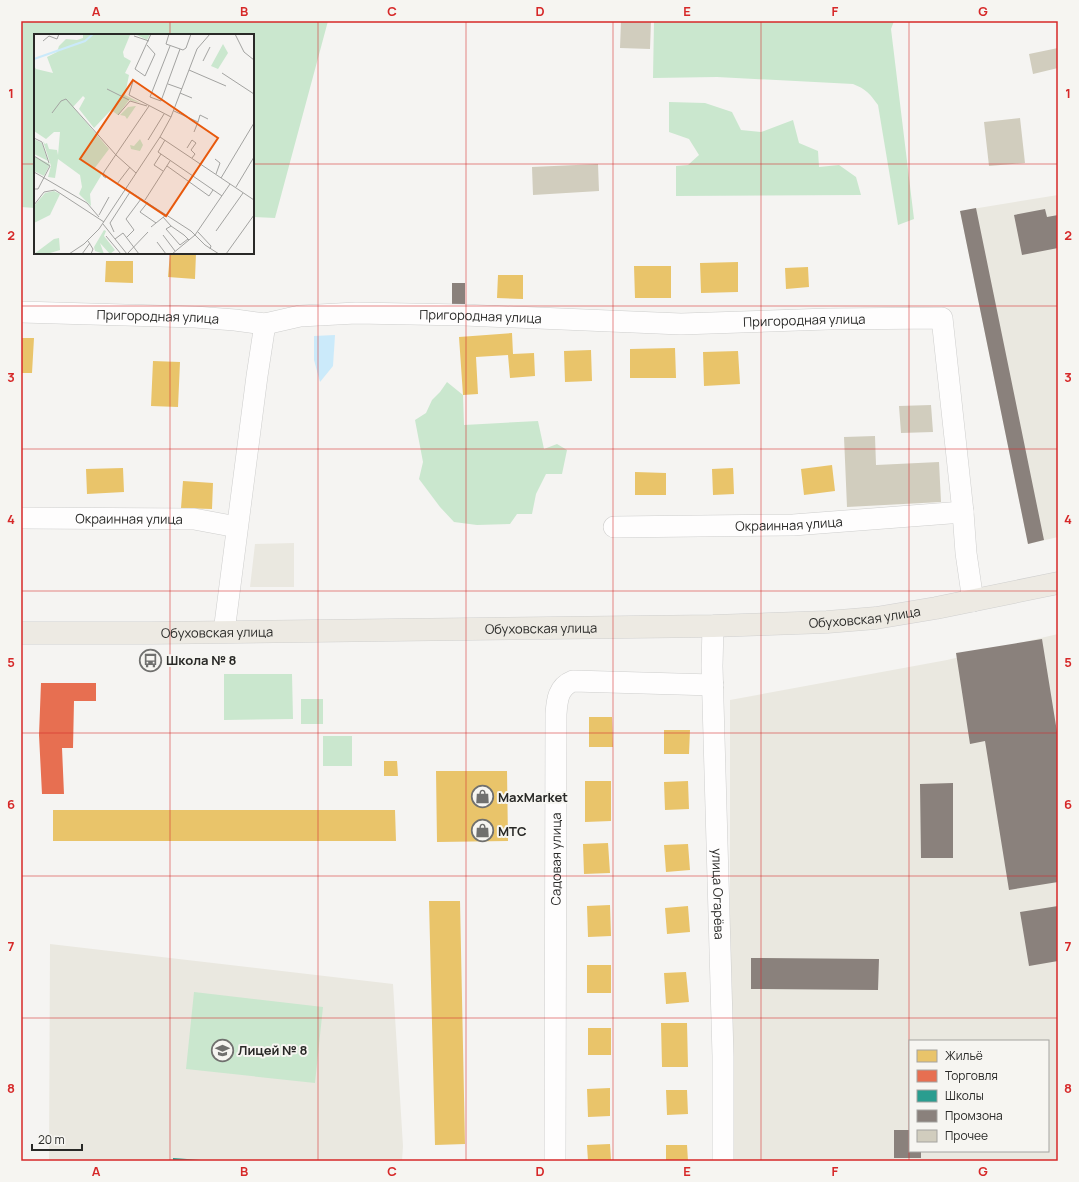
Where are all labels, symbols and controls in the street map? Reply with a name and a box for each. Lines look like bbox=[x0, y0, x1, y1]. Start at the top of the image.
text: A bbox=[92, 2, 101, 20]
text: B bbox=[240, 2, 248, 20]
text: C bbox=[387, 2, 397, 20]
text: D bbox=[535, 2, 545, 20]
text: E bbox=[683, 2, 691, 20]
text: F bbox=[832, 2, 839, 20]
text: G bbox=[978, 2, 988, 20]
inset map bbox=[34, 34, 254, 254]
text: 1 bbox=[8, 84, 14, 102]
text: 1 bbox=[1065, 84, 1071, 102]
text: 2 bbox=[7, 226, 15, 244]
text: 2 bbox=[1064, 226, 1072, 244]
street label: Пригородная улица bbox=[97, 305, 220, 328]
street label: Пригородная улица bbox=[419, 305, 542, 327]
street label: Пригородная улица bbox=[743, 310, 866, 331]
text: 3 bbox=[7, 368, 15, 386]
text: 3 bbox=[1064, 368, 1072, 386]
street label: Окраинная улица bbox=[75, 509, 183, 528]
text: 4 bbox=[7, 510, 15, 528]
text: 4 bbox=[1064, 510, 1072, 528]
street label: Окраинная улица bbox=[735, 512, 843, 535]
street label: Обуховская улица bbox=[808, 602, 922, 632]
street label: Обуховская улица bbox=[485, 618, 597, 638]
street label: Обуховская улица bbox=[161, 622, 273, 642]
bus stop icon: Школа № 8 bbox=[138, 647, 164, 673]
place label: Школа № 8 bbox=[166, 651, 236, 669]
text: 5 bbox=[7, 653, 15, 671]
text: 5 bbox=[1064, 653, 1072, 671]
shop icon: MaxMarket bbox=[470, 784, 496, 810]
place label: MaxMarket bbox=[498, 788, 568, 806]
text: 6 bbox=[7, 795, 15, 813]
text: 6 bbox=[1064, 795, 1072, 813]
street label: Садовая улица bbox=[547, 813, 565, 905]
shop icon: МТС bbox=[469, 818, 495, 844]
place label: МТС bbox=[498, 822, 527, 840]
street label: улица Огарёва bbox=[708, 848, 729, 940]
text: 7 bbox=[8, 937, 15, 955]
text: 7 bbox=[1065, 937, 1072, 955]
school or university icon: Лицей № 8 bbox=[210, 1037, 236, 1063]
legend bbox=[909, 1040, 1049, 1152]
place label: Лицей № 8 bbox=[238, 1041, 307, 1059]
text: Жильё bbox=[945, 1047, 983, 1064]
text: Торговля bbox=[945, 1067, 998, 1084]
text: 8 bbox=[7, 1079, 15, 1097]
text: 8 bbox=[1064, 1079, 1072, 1097]
text: Школы bbox=[945, 1087, 984, 1104]
text: Промзона bbox=[945, 1107, 1003, 1124]
scale bar bbox=[32, 1126, 82, 1152]
text: Прочее bbox=[945, 1127, 988, 1144]
text: 20 m bbox=[38, 1131, 65, 1148]
text: A bbox=[92, 1162, 101, 1180]
text: B bbox=[240, 1162, 248, 1180]
text: C bbox=[387, 1162, 397, 1180]
text: D bbox=[535, 1162, 545, 1180]
text: E bbox=[683, 1162, 691, 1180]
text: F bbox=[832, 1162, 839, 1180]
text: G bbox=[978, 1162, 988, 1180]

